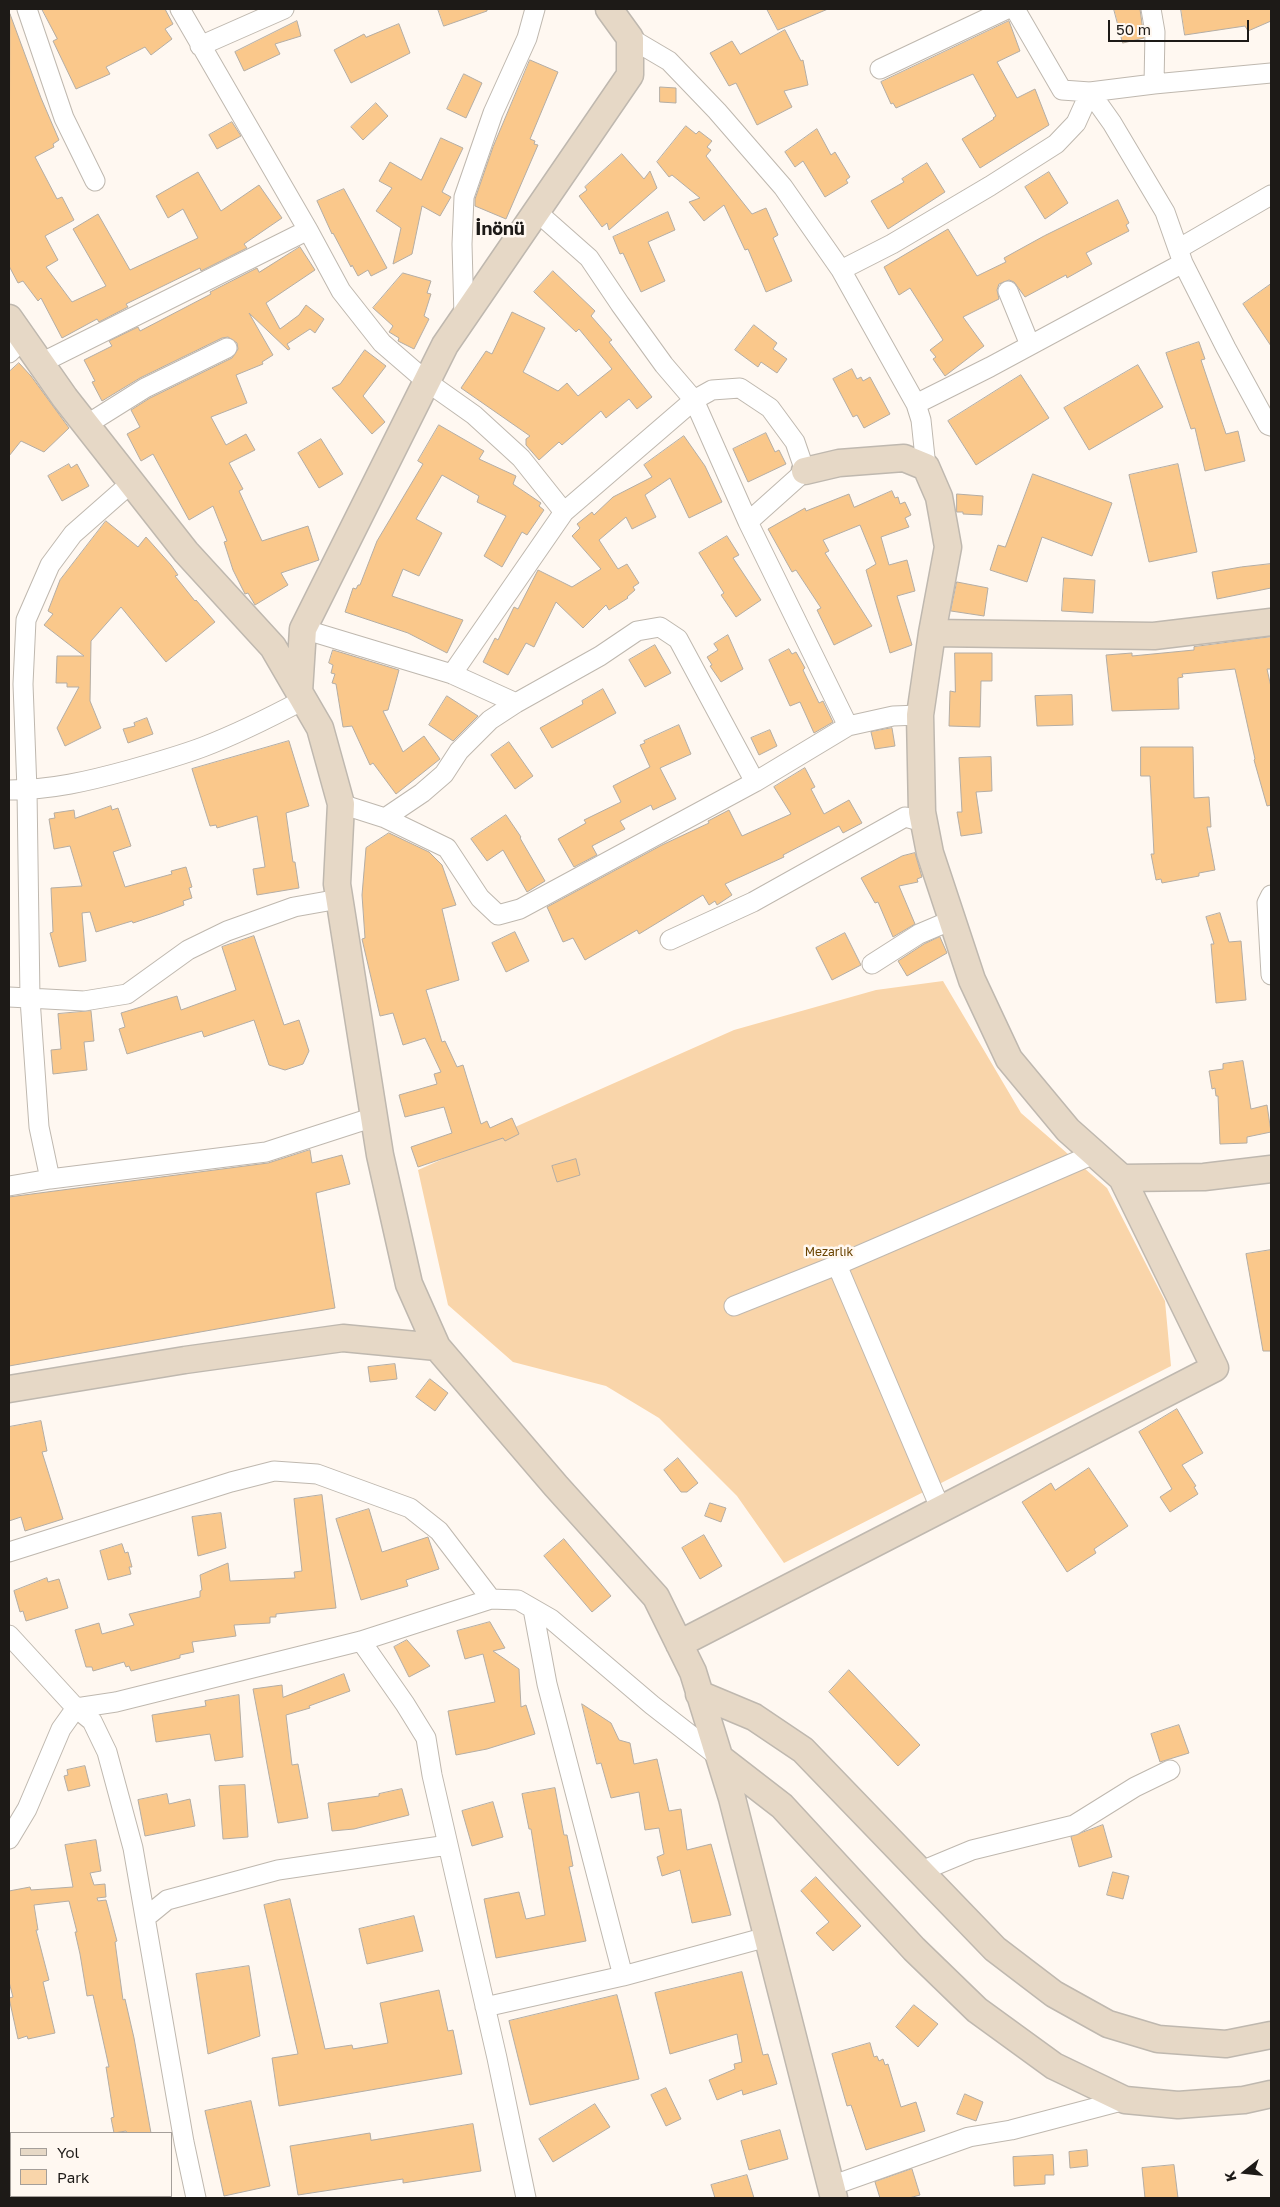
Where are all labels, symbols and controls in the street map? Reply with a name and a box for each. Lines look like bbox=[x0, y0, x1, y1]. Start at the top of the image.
scale bar bbox=[1110, 10, 1251, 42]
text: 50 m bbox=[1116, 20, 1151, 38]
district label: İnönü bbox=[475, 218, 525, 240]
park label: Mezarlık bbox=[805, 1245, 853, 1259]
legend bbox=[10, 2132, 172, 2197]
text: Yol bbox=[57, 2143, 79, 2161]
north arrow bbox=[1220, 2147, 1270, 2197]
text: Park bbox=[57, 2168, 89, 2186]
text: K bbox=[1221, 2169, 1240, 2183]

